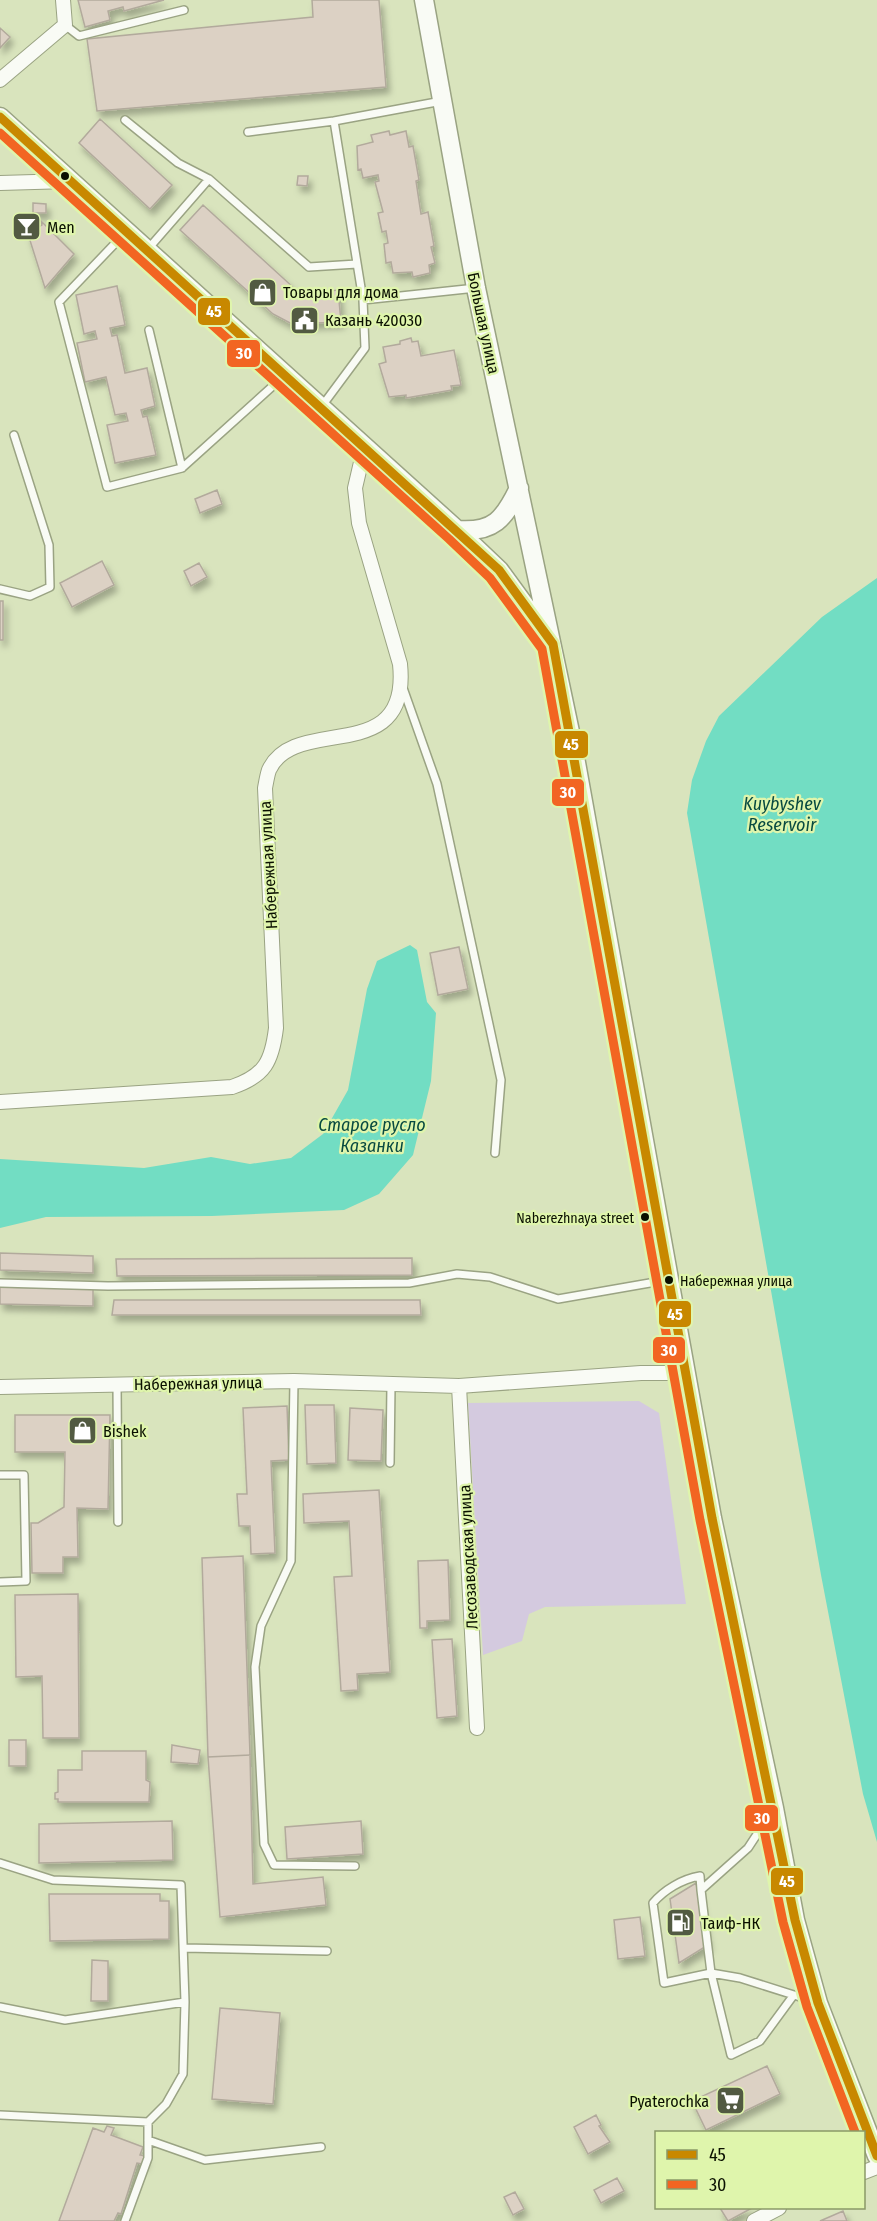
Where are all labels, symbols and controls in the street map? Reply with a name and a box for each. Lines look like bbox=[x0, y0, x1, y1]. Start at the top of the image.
unlabelled marker bbox=[59, 170, 71, 182]
bar icon: Men bbox=[10, 211, 42, 243]
place label: Men bbox=[47, 218, 75, 237]
street label: Большая улица bbox=[463, 271, 504, 376]
shop icon: Товары для дома bbox=[246, 276, 278, 308]
place label: Товары для дома bbox=[283, 283, 399, 302]
line badge: 45 bbox=[197, 297, 231, 326]
text: 45 bbox=[206, 302, 222, 321]
public building icon: Казань 420030 bbox=[288, 304, 320, 336]
place label: Казань 420030 bbox=[325, 311, 422, 330]
line badge: 30 bbox=[226, 339, 261, 368]
text: 30 bbox=[235, 344, 252, 363]
line badge: 45 bbox=[554, 730, 589, 759]
text: 45 bbox=[563, 735, 579, 754]
line badge: 30 bbox=[551, 778, 585, 807]
text: 30 bbox=[559, 783, 576, 802]
water label: Kuybyshev Reservoir bbox=[743, 793, 822, 836]
street label: Набережная улица bbox=[256, 800, 281, 930]
water label: Старое русло Казанки bbox=[318, 1114, 426, 1157]
place label: Naberezhnaya street bbox=[516, 1210, 634, 1227]
marker: Naberezhnaya street bbox=[639, 1211, 651, 1223]
place label: Набережная улица bbox=[680, 1273, 792, 1290]
marker: Набережная улица bbox=[663, 1274, 675, 1286]
line badge: 45 bbox=[658, 1300, 692, 1328]
text: 45 bbox=[667, 1305, 683, 1324]
line badge: 30 bbox=[652, 1336, 686, 1364]
text: 30 bbox=[660, 1341, 677, 1360]
street label: Набережная улица bbox=[134, 1373, 263, 1394]
shop icon: Bishek bbox=[66, 1415, 98, 1447]
place label: Bishek bbox=[103, 1422, 147, 1441]
street label: Лесозаводская улица bbox=[455, 1484, 482, 1630]
line badge: 30 bbox=[744, 1804, 779, 1832]
text: 30 bbox=[753, 1809, 770, 1828]
line badge: 45 bbox=[770, 1867, 804, 1896]
text: 45 bbox=[779, 1872, 795, 1891]
fuel station icon: Таиф-НК bbox=[664, 1907, 696, 1939]
place label: Таиф-НК bbox=[701, 1914, 760, 1933]
supermarket icon: Pyaterochka bbox=[714, 2085, 746, 2117]
place label: Pyaterochka bbox=[629, 2092, 709, 2111]
legend bbox=[655, 2131, 865, 2209]
text: 45 bbox=[709, 2144, 726, 2166]
text: 30 bbox=[709, 2174, 727, 2196]

